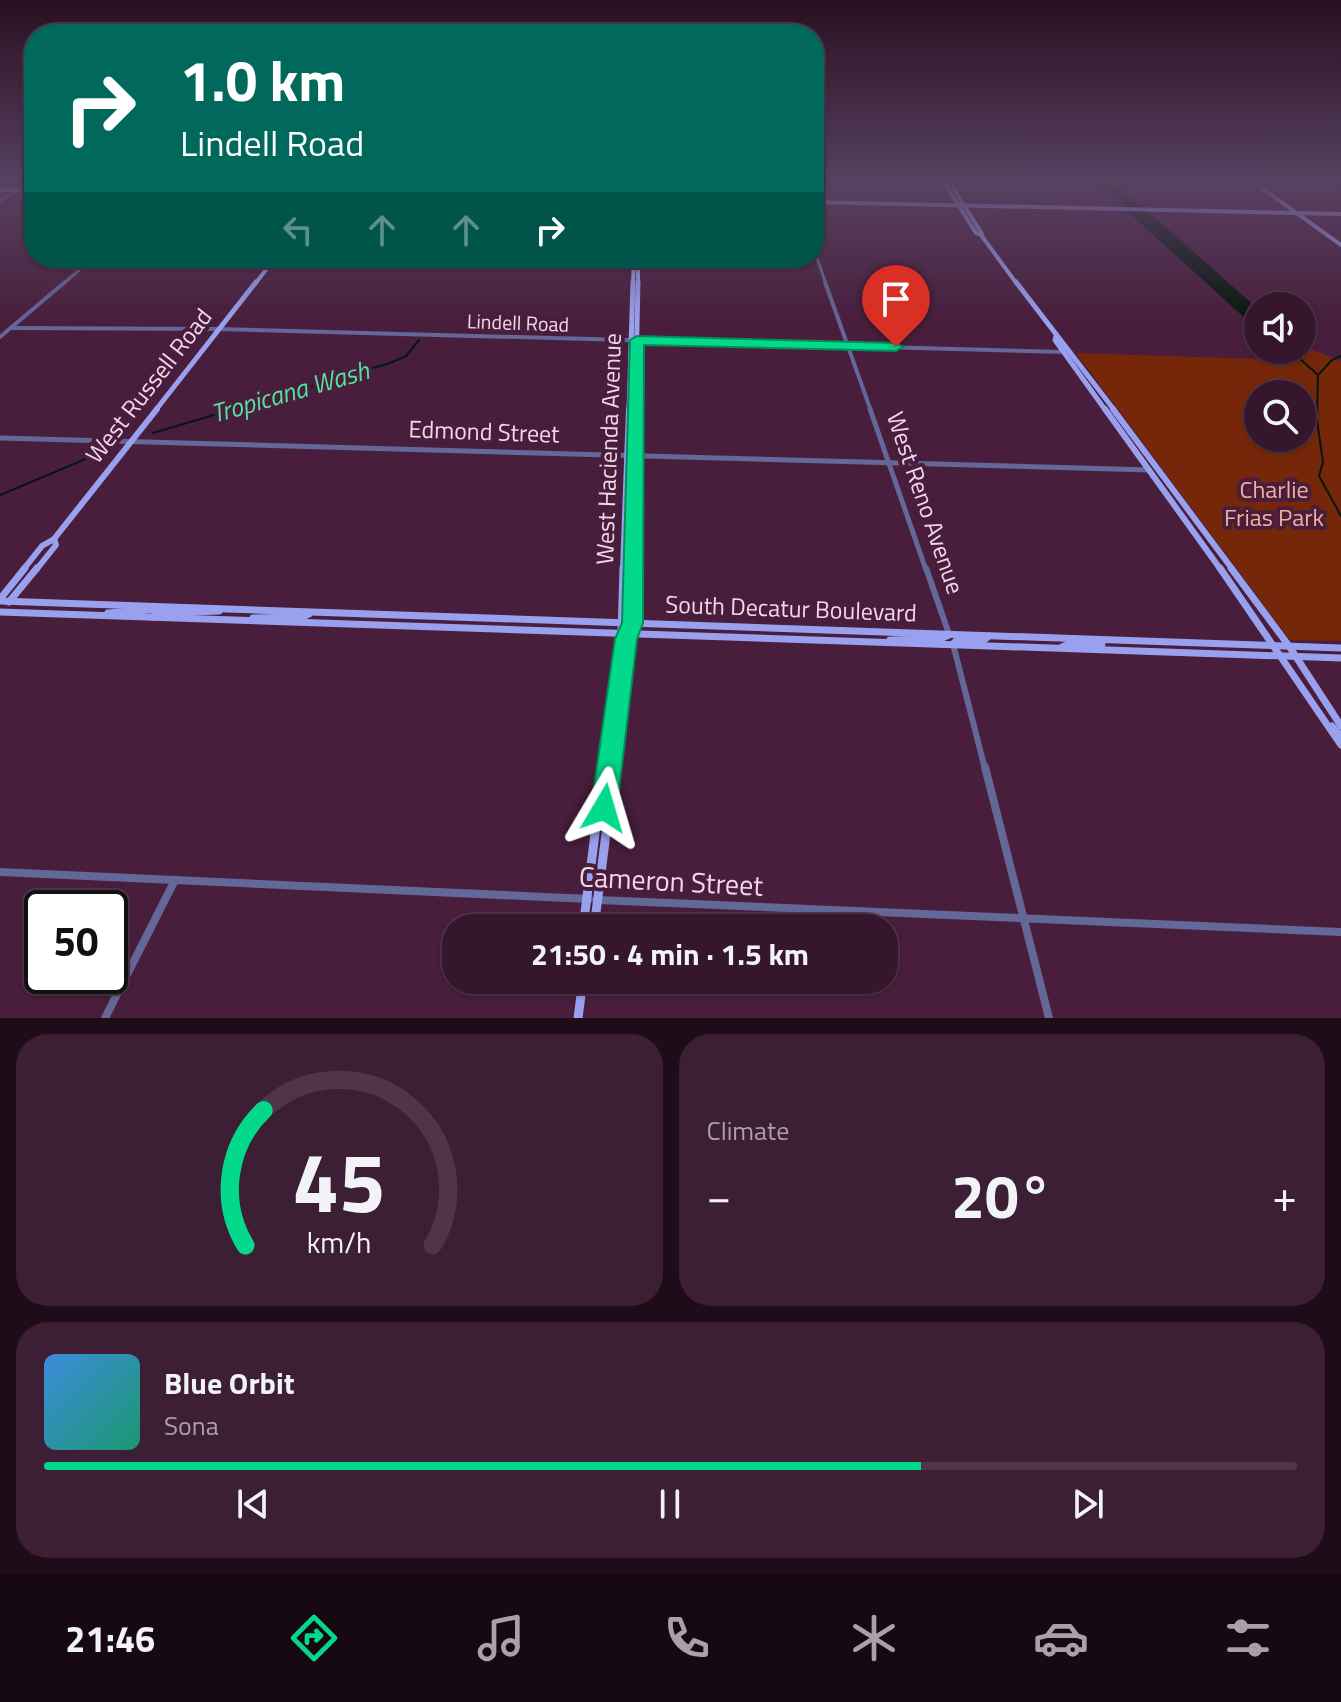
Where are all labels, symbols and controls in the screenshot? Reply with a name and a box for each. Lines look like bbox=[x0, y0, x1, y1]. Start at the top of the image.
text: 1.0 km bbox=[180, 38, 345, 123]
icon: right bbox=[48, 56, 152, 160]
text: Lindell Road bbox=[180, 115, 364, 170]
icon: left bbox=[276, 208, 320, 252]
icon: ahead bbox=[360, 208, 404, 252]
icon: ahead bbox=[444, 208, 488, 252]
icon: right bbox=[528, 208, 572, 252]
pin bbox=[862, 265, 930, 347]
icon: arrive bbox=[874, 277, 918, 321]
map controls bbox=[1244, 292, 1316, 452]
button: sound bbox=[1244, 292, 1316, 364]
street label: West Russell Road bbox=[76, 300, 220, 471]
street label: Lindell Road bbox=[466, 305, 570, 340]
street label: West Hacienda Avenue bbox=[586, 333, 630, 565]
water label: Tropicana Wash bbox=[206, 350, 374, 433]
button: search bbox=[1244, 380, 1316, 452]
street label: West Reno Avenue bbox=[878, 407, 974, 599]
street label: Edmond Street bbox=[408, 410, 561, 452]
park label: Charlie Frias Park bbox=[1224, 471, 1325, 535]
street label: South Decatur Boulevard bbox=[665, 586, 917, 630]
position arrow bbox=[562, 766, 646, 850]
street label: Cameron Street bbox=[578, 854, 764, 907]
speed limit sign: 50 bbox=[24, 890, 128, 994]
text: 21:50 · 4 min · 1.5 km bbox=[531, 931, 809, 977]
text: Climate bbox=[707, 1111, 789, 1150]
text: 45 bbox=[293, 1118, 386, 1244]
text: 20° bbox=[951, 1150, 1052, 1241]
text: − bbox=[707, 1162, 731, 1229]
text: + bbox=[1272, 1162, 1297, 1229]
text: km/h bbox=[307, 1221, 372, 1264]
text: Blue Orbit bbox=[164, 1360, 295, 1406]
text: Sona bbox=[164, 1406, 219, 1445]
icon: previous bbox=[231, 1482, 275, 1526]
icon: pause bbox=[648, 1482, 692, 1526]
icon: next bbox=[1066, 1482, 1110, 1526]
icon: directions bbox=[286, 1610, 342, 1666]
icon: music bbox=[473, 1610, 529, 1666]
icon: phone bbox=[659, 1610, 715, 1666]
icon: climate bbox=[846, 1610, 902, 1666]
icon: car bbox=[1033, 1610, 1089, 1666]
icon: filters bbox=[1220, 1610, 1276, 1666]
text: 21:46 bbox=[65, 1611, 155, 1666]

